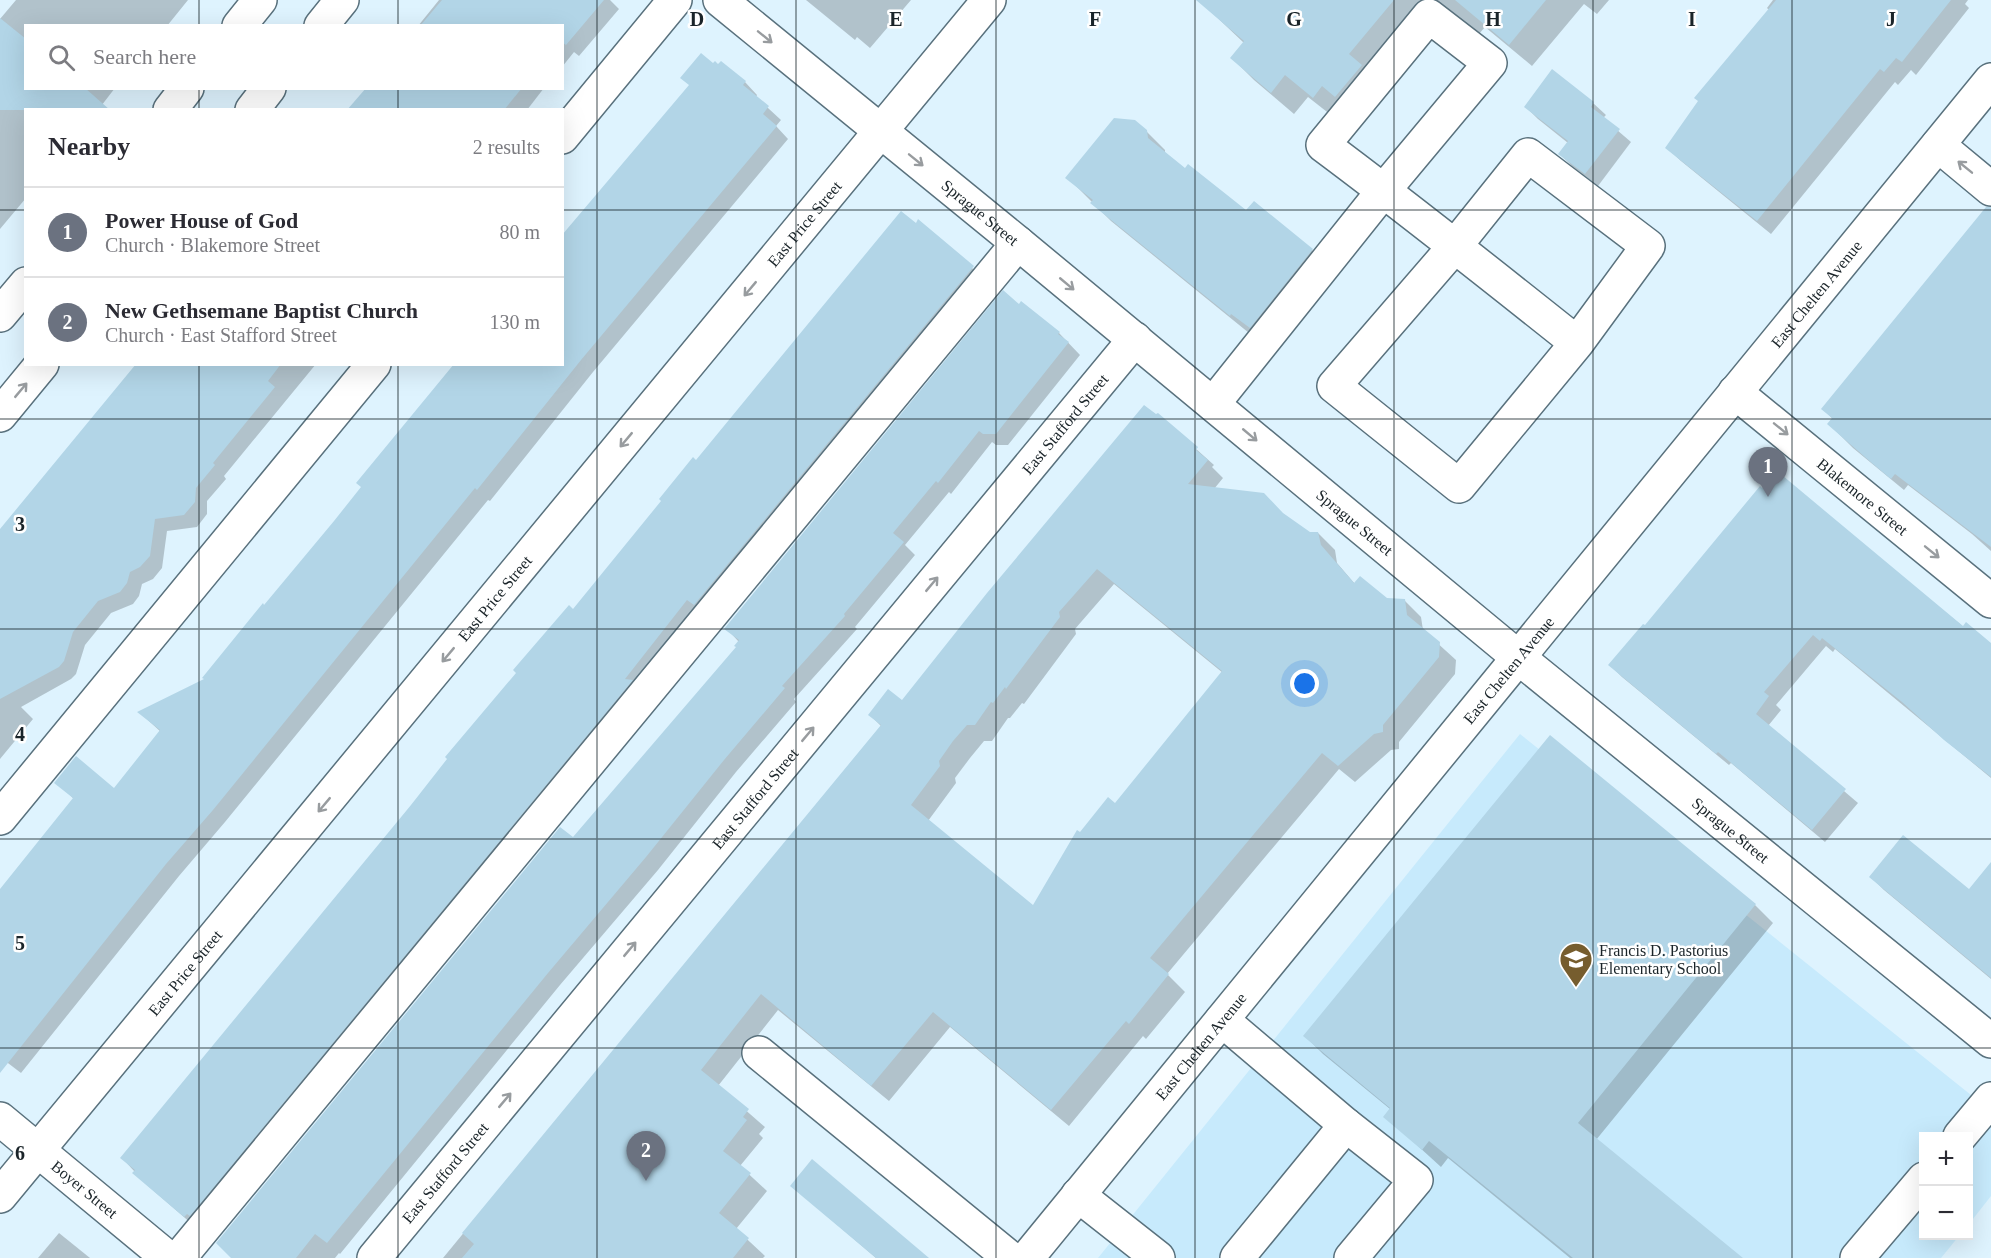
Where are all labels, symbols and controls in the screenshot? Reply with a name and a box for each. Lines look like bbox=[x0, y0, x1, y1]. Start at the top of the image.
text: D bbox=[690, 8, 704, 30]
text: E bbox=[889, 8, 903, 30]
text: F bbox=[1089, 8, 1101, 30]
text: G bbox=[1286, 8, 1302, 30]
text: H bbox=[1485, 8, 1501, 30]
text: I bbox=[1688, 8, 1696, 30]
text: J bbox=[1886, 8, 1896, 30]
search box bbox=[24, 24, 564, 90]
one-way arrow bbox=[757, 30, 772, 44]
icon: search bbox=[45, 41, 78, 74]
text: Search here bbox=[93, 44, 196, 69]
text: Nearby bbox=[48, 132, 130, 161]
text: 2 results bbox=[473, 136, 540, 158]
one-way arrow bbox=[908, 153, 924, 166]
one-way arrow bbox=[1957, 160, 1973, 173]
street label: Sprague Street bbox=[938, 176, 1022, 249]
street label: East Price Street bbox=[764, 177, 845, 270]
text: Power House of God bbox=[105, 208, 298, 233]
text: 1 bbox=[63, 221, 73, 243]
text: 80 m bbox=[499, 221, 540, 243]
text: Church · Blakemore Street bbox=[105, 234, 320, 256]
street label: East Chelten Avenue bbox=[1768, 237, 1865, 351]
one-way arrow bbox=[1059, 277, 1075, 290]
one-way arrow bbox=[743, 281, 757, 296]
text: New Gethsemane Baptist Church bbox=[105, 298, 418, 323]
text: 2 bbox=[63, 311, 73, 333]
text: 130 m bbox=[489, 311, 540, 333]
text: Church · East Stafford Street bbox=[105, 324, 337, 346]
street label: East Stafford Street bbox=[1019, 370, 1112, 478]
one-way arrow bbox=[14, 382, 27, 398]
one-way arrow bbox=[1772, 422, 1788, 435]
one-way arrow bbox=[1242, 428, 1258, 441]
one-way arrow bbox=[619, 431, 632, 447]
pin: 1 bbox=[1748, 448, 1788, 497]
street label: Blakemore Street bbox=[1814, 455, 1912, 539]
street label: Sprague Street bbox=[1313, 486, 1397, 559]
text: 3 bbox=[15, 513, 25, 535]
one-way arrow bbox=[1924, 546, 1940, 559]
street label: East Price Street bbox=[455, 552, 536, 644]
one-way arrow bbox=[925, 577, 939, 592]
street label: East Chelten Avenue bbox=[1460, 613, 1557, 727]
one-way arrow bbox=[442, 646, 455, 662]
your location bbox=[1290, 669, 1319, 698]
text: 4 bbox=[15, 723, 25, 745]
one-way arrow bbox=[801, 726, 814, 742]
street label: East Stafford Street bbox=[709, 744, 802, 852]
street label: Sprague Street bbox=[1689, 794, 1773, 867]
one-way arrow bbox=[317, 797, 330, 813]
street label: East Price Street bbox=[145, 926, 226, 1019]
text: 5 bbox=[15, 932, 25, 954]
one-way arrow bbox=[623, 941, 636, 957]
school or university icon: Francis D. Pastorius Elementary School bbox=[1558, 941, 1594, 988]
place label: Francis D. Pastorius Elementary School bbox=[1599, 942, 1728, 978]
street label: East Chelten Avenue bbox=[1152, 989, 1250, 1103]
one-way arrow bbox=[499, 1092, 512, 1108]
street label: East Stafford Street bbox=[399, 1119, 492, 1226]
pin: 2 bbox=[626, 1132, 666, 1181]
map controls bbox=[1919, 1132, 1973, 1240]
button: + bbox=[1919, 1132, 1973, 1186]
text: 6 bbox=[15, 1142, 25, 1164]
street label: Boyer Street bbox=[48, 1157, 121, 1222]
button: − bbox=[1919, 1186, 1973, 1240]

